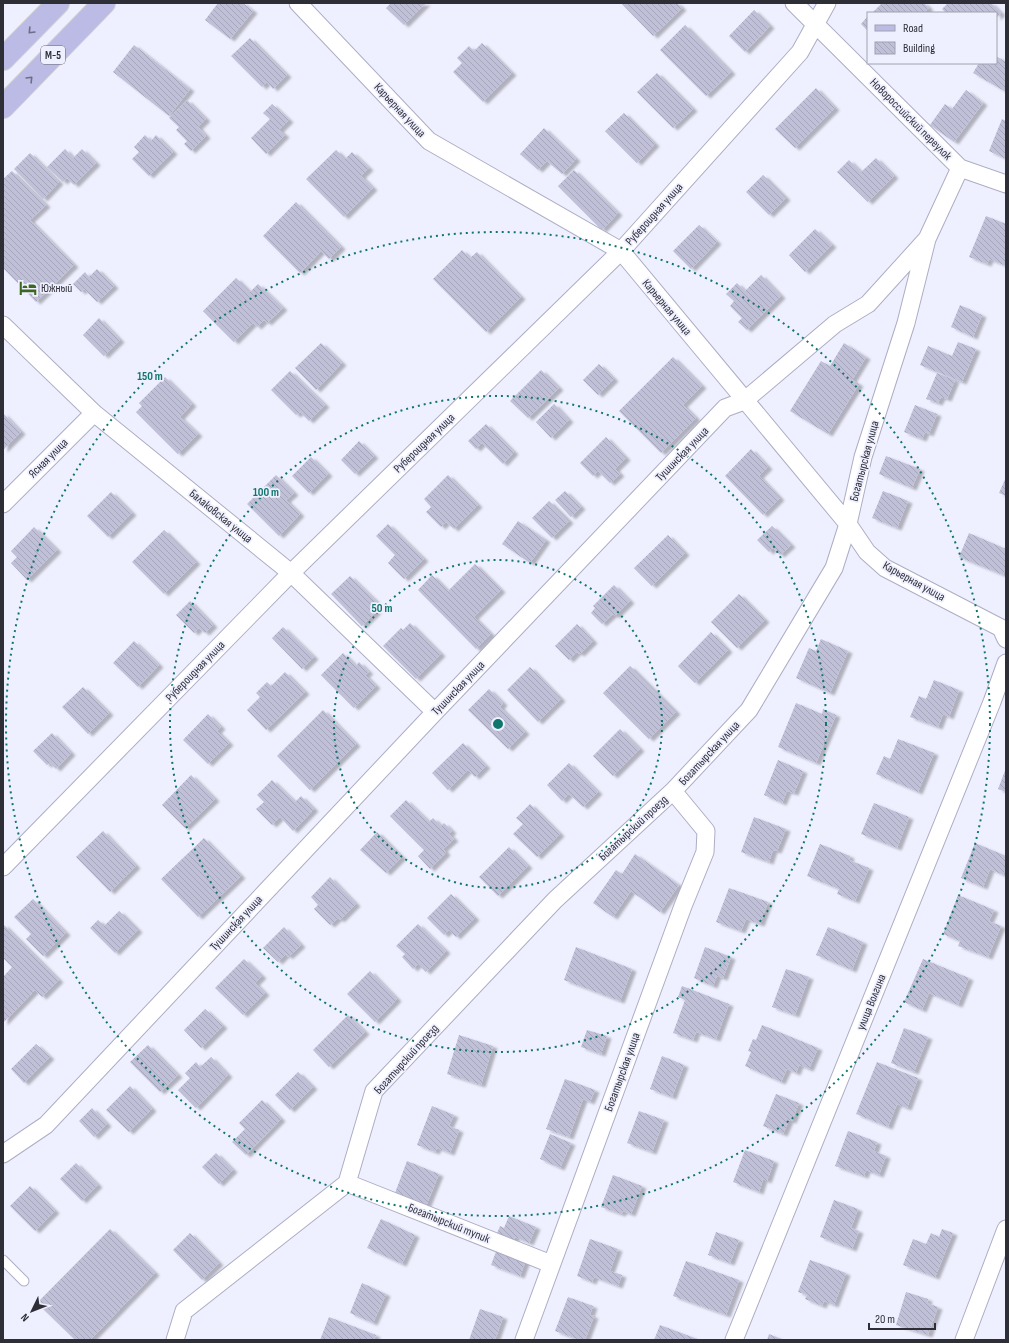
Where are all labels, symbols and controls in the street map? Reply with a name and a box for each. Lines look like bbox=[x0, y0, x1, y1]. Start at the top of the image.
legend bbox=[867, 12, 997, 64]
text: Road bbox=[903, 21, 923, 36]
one-way arrow bbox=[28, 26, 36, 34]
text: Building bbox=[903, 41, 935, 56]
road number: М-5 bbox=[41, 46, 65, 64]
street label: Новороссийский переулок bbox=[866, 75, 955, 164]
one-way arrow bbox=[25, 76, 33, 84]
street label: Карьерная улица bbox=[371, 80, 429, 141]
street label: Рубероидная улица bbox=[622, 180, 687, 249]
street label: Карьерная улица bbox=[639, 276, 695, 339]
hotel icon: Южный bbox=[18, 278, 38, 298]
place label: Южный bbox=[41, 281, 72, 296]
text: 150 m bbox=[137, 369, 163, 384]
street label: Рубероидная улица bbox=[391, 410, 458, 476]
street label: Богатырская улица bbox=[847, 419, 883, 503]
street label: Тушинская улица bbox=[653, 424, 712, 485]
street label: Ясная улица bbox=[25, 435, 72, 481]
text: 100 m bbox=[253, 485, 279, 500]
street label: Балаковская улица bbox=[186, 486, 256, 547]
street label: Карьерная улица bbox=[880, 558, 948, 605]
text: 50 m bbox=[372, 601, 392, 616]
street label: Рубероидная улица bbox=[162, 637, 228, 705]
street label: Тушинская улица bbox=[429, 658, 488, 719]
centre of rings bbox=[491, 717, 505, 731]
street label: Богатырская улица bbox=[676, 718, 743, 789]
street label: Богатырский проезд bbox=[596, 792, 671, 864]
street label: Тушинская улица bbox=[207, 892, 266, 954]
street label: улица Волгина bbox=[853, 972, 890, 1032]
street label: Богатырский проезд bbox=[371, 1021, 442, 1098]
street label: Богатырская улица bbox=[601, 1030, 644, 1114]
street label: Богатырский тупик bbox=[406, 1200, 492, 1247]
north arrow bbox=[12, 1291, 52, 1331]
scale bar bbox=[869, 1305, 935, 1331]
text: N bbox=[18, 1311, 32, 1324]
text: 20 m bbox=[875, 1312, 895, 1327]

